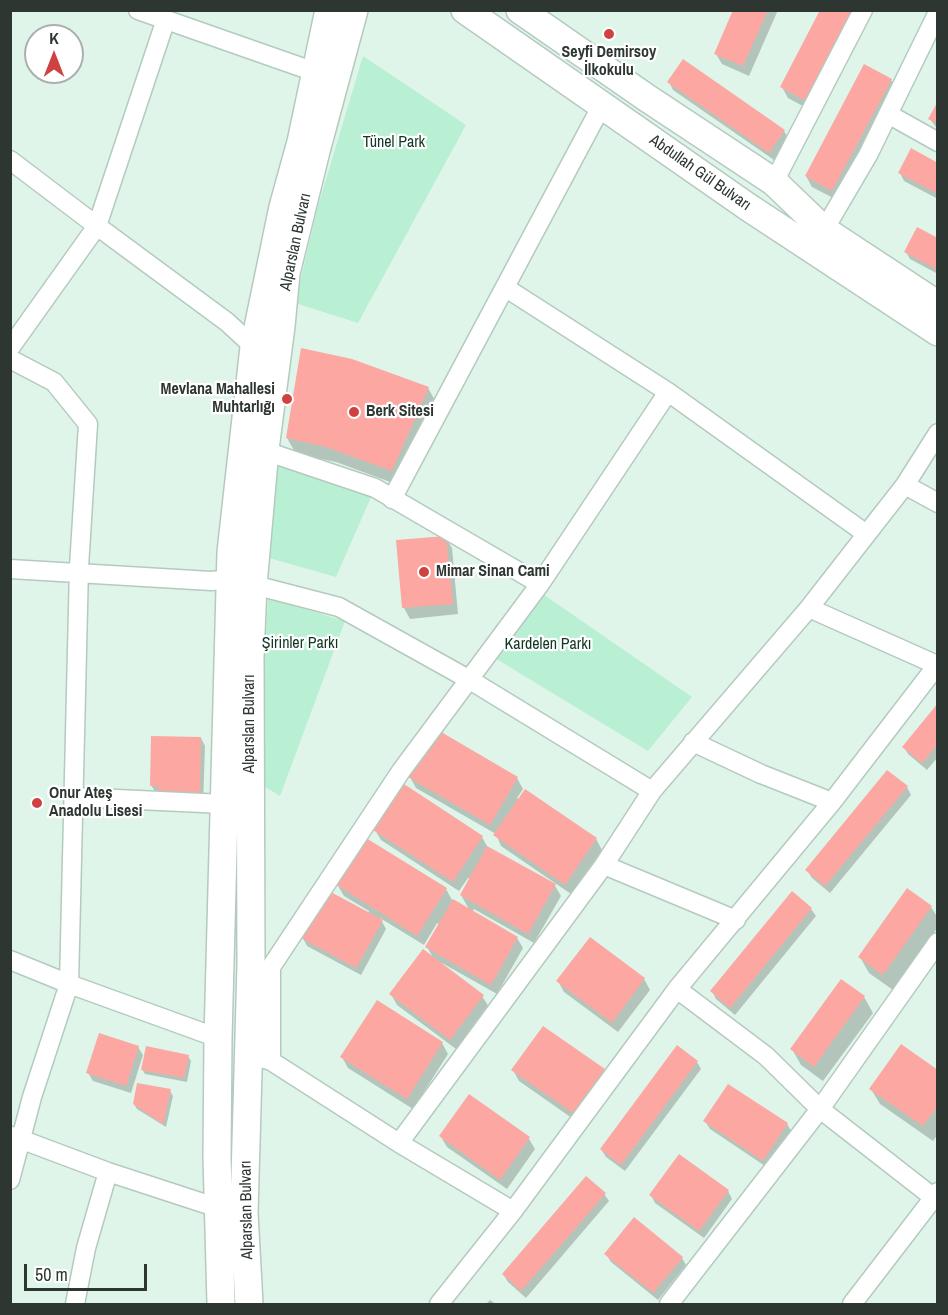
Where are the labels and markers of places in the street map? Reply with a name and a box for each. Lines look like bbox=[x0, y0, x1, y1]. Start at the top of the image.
marker: Seyfi Demirsoy İlkokulu bbox=[602, 27, 616, 41]
place label: Seyfi Demirsoy İlkokulu bbox=[562, 43, 656, 81]
place label: Mevlana Mahallesi Muhtarlığı bbox=[161, 380, 275, 418]
marker: Mevlana Mahallesi Muhtarlığı bbox=[280, 392, 294, 406]
place label: Berk Sitesi bbox=[366, 402, 434, 422]
marker: Berk Sitesi bbox=[347, 405, 361, 419]
place label: Mimar Sinan Cami bbox=[436, 562, 550, 582]
marker: Mimar Sinan Cami bbox=[417, 565, 431, 579]
place label: Onur Ateş Anadolu Lisesi bbox=[49, 784, 142, 822]
marker: Onur Ateş Anadolu Lisesi bbox=[30, 796, 44, 810]

